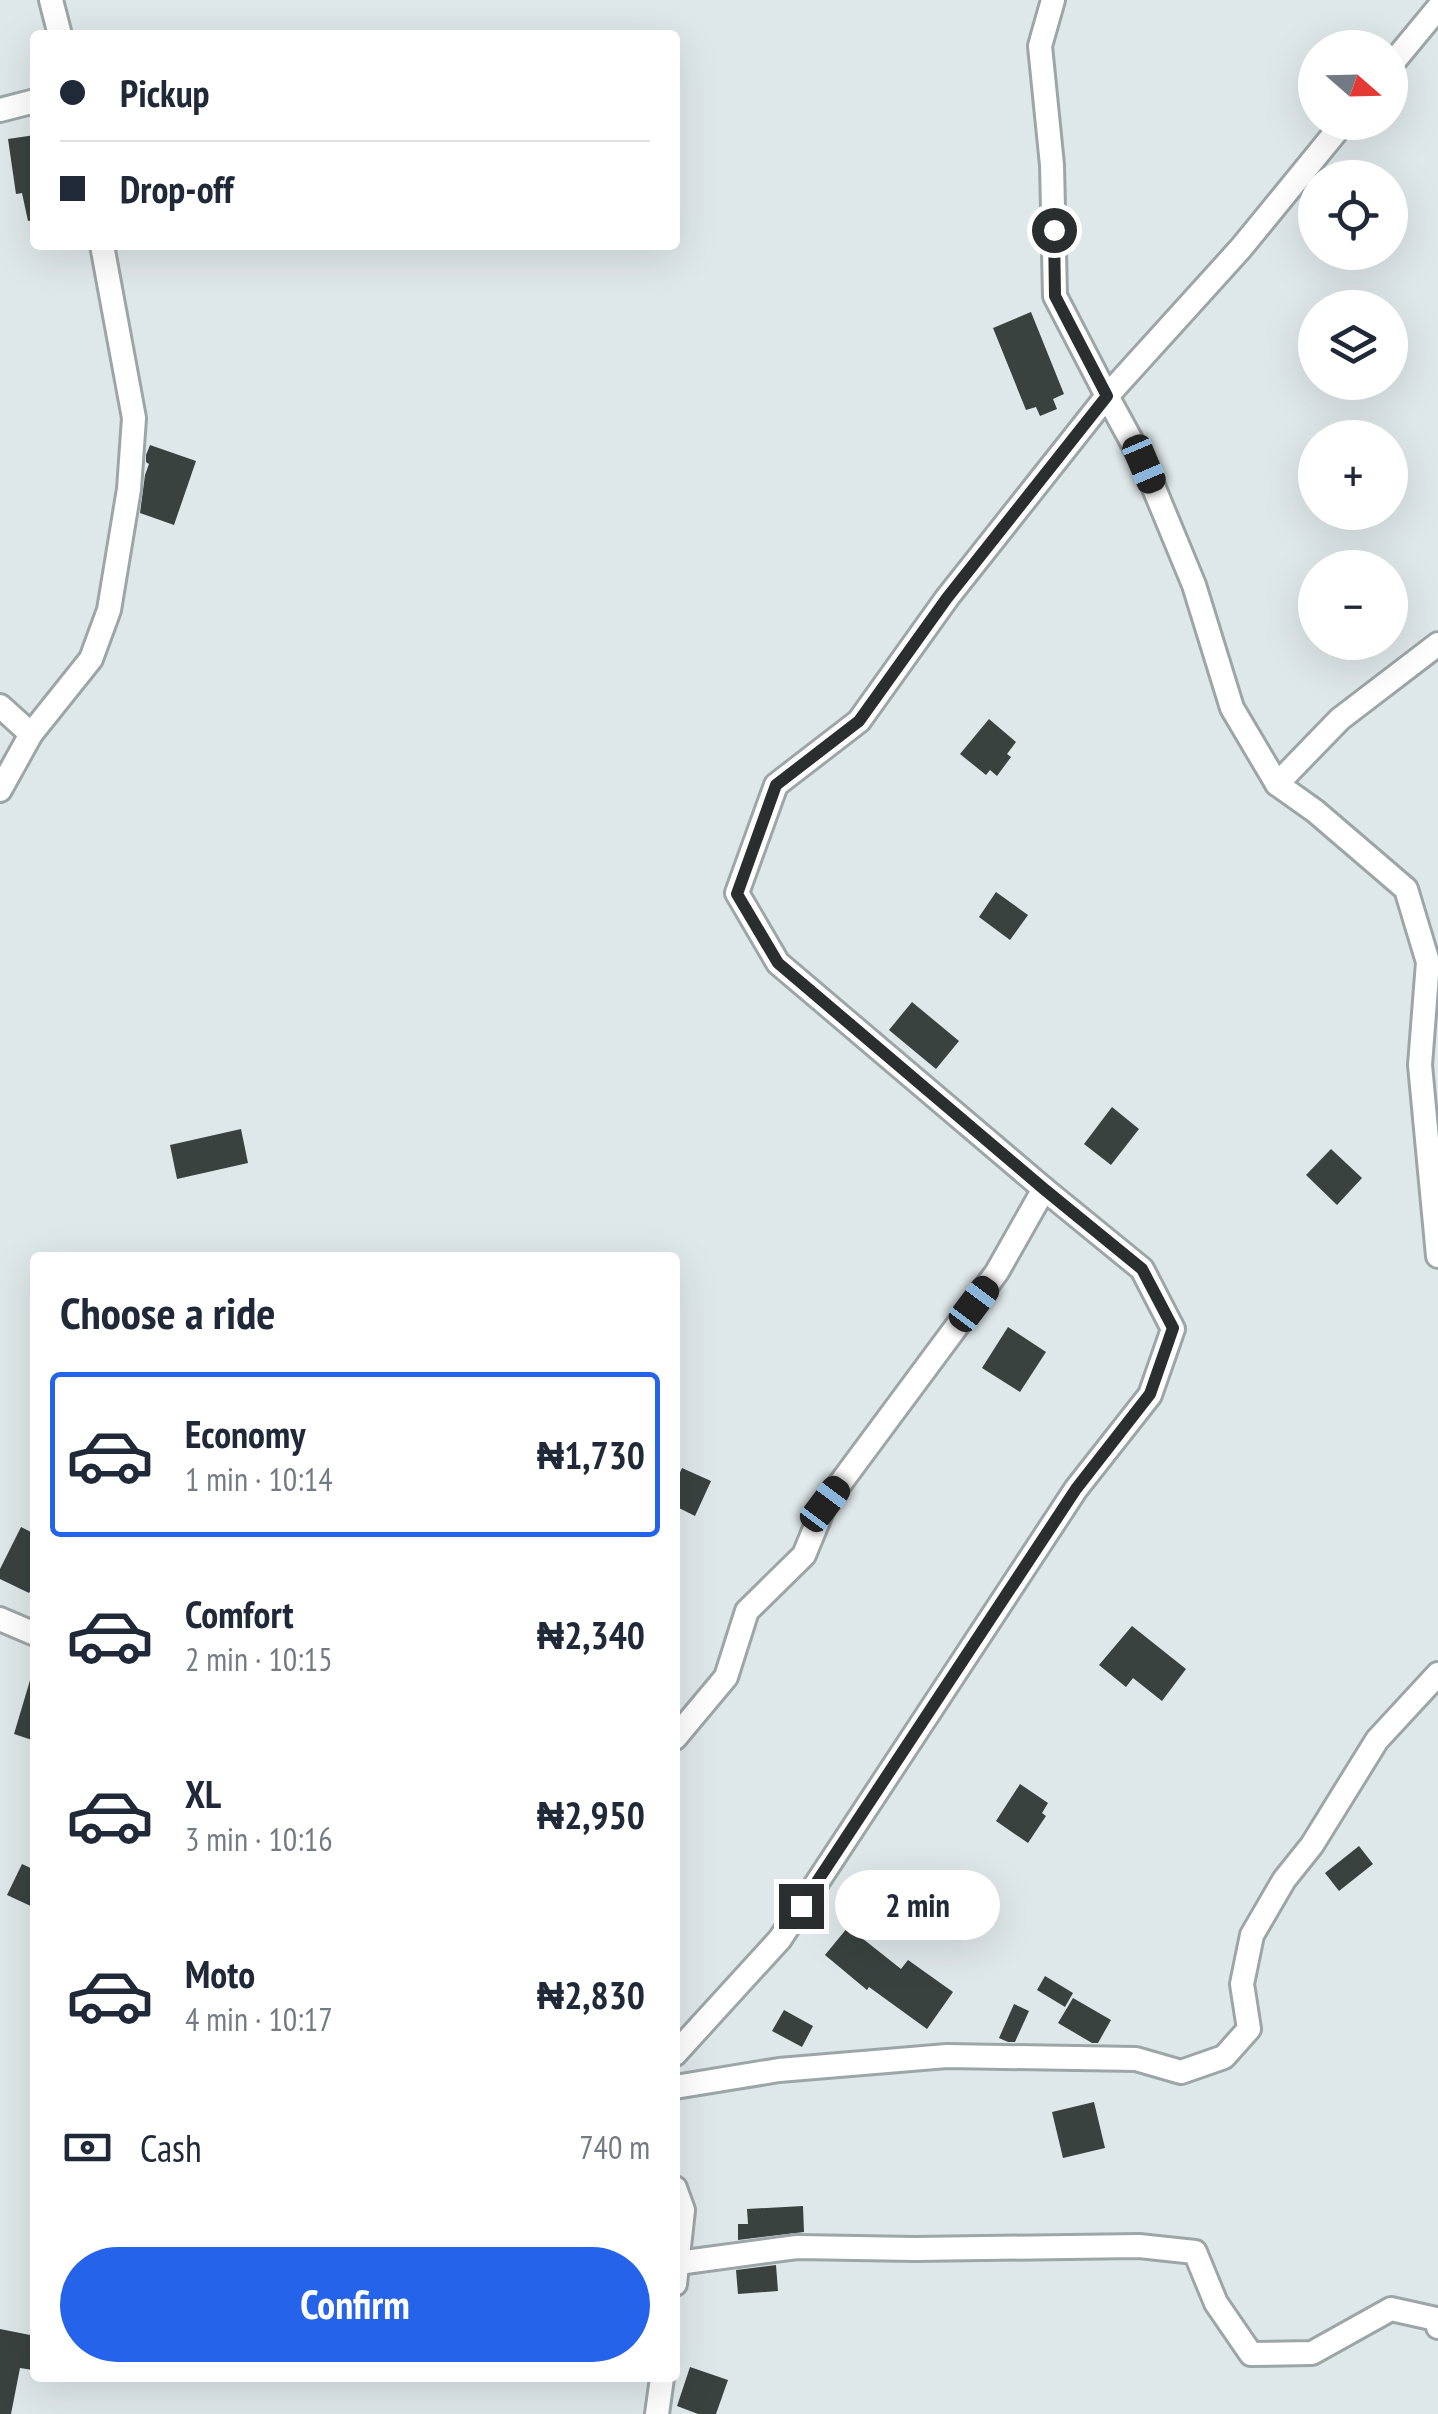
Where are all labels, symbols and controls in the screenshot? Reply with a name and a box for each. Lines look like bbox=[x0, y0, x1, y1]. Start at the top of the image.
north arrow bbox=[1298, 30, 1408, 140]
map controls bbox=[1298, 30, 1408, 660]
text: Pickup bbox=[120, 68, 210, 117]
button: locate bbox=[1298, 160, 1408, 270]
text: Drop-off bbox=[120, 164, 234, 213]
route start bbox=[1032, 208, 1077, 253]
button: layers bbox=[1298, 290, 1408, 400]
button: + bbox=[1298, 420, 1408, 530]
car bbox=[1118, 431, 1170, 497]
button: − bbox=[1298, 550, 1408, 660]
car bbox=[944, 1271, 1004, 1337]
text: Choose a ride bbox=[60, 1283, 275, 1341]
text: Economy bbox=[185, 1409, 305, 1458]
icon: car bbox=[65, 1410, 155, 1500]
text: ₦1,730 bbox=[537, 1430, 645, 1479]
text: 1 min · 10:14 bbox=[185, 1458, 333, 1500]
car bbox=[795, 1471, 855, 1537]
text: Comfort bbox=[185, 1589, 294, 1638]
icon: car bbox=[65, 1590, 155, 1680]
text: ₦2,340 bbox=[537, 1610, 645, 1659]
text: 2 min · 10:15 bbox=[185, 1638, 333, 1680]
text: XL bbox=[185, 1769, 221, 1818]
icon: car bbox=[65, 1770, 155, 1860]
text: ₦2,950 bbox=[537, 1790, 645, 1839]
text: 3 min · 10:16 bbox=[185, 1818, 333, 1860]
callout: 2 min bbox=[836, 1871, 1001, 1941]
route end bbox=[779, 1884, 824, 1929]
text: 2 min bbox=[885, 1884, 950, 1926]
text: Moto bbox=[185, 1949, 255, 1998]
icon: car bbox=[65, 1950, 155, 2040]
text: ₦2,830 bbox=[537, 1970, 645, 2019]
text: 4 min · 10:17 bbox=[185, 1998, 333, 2040]
icon: cash bbox=[60, 2120, 115, 2175]
text: Cash bbox=[140, 2123, 202, 2172]
text: 740 m bbox=[579, 2126, 650, 2168]
button: Confirm bbox=[60, 2247, 650, 2362]

